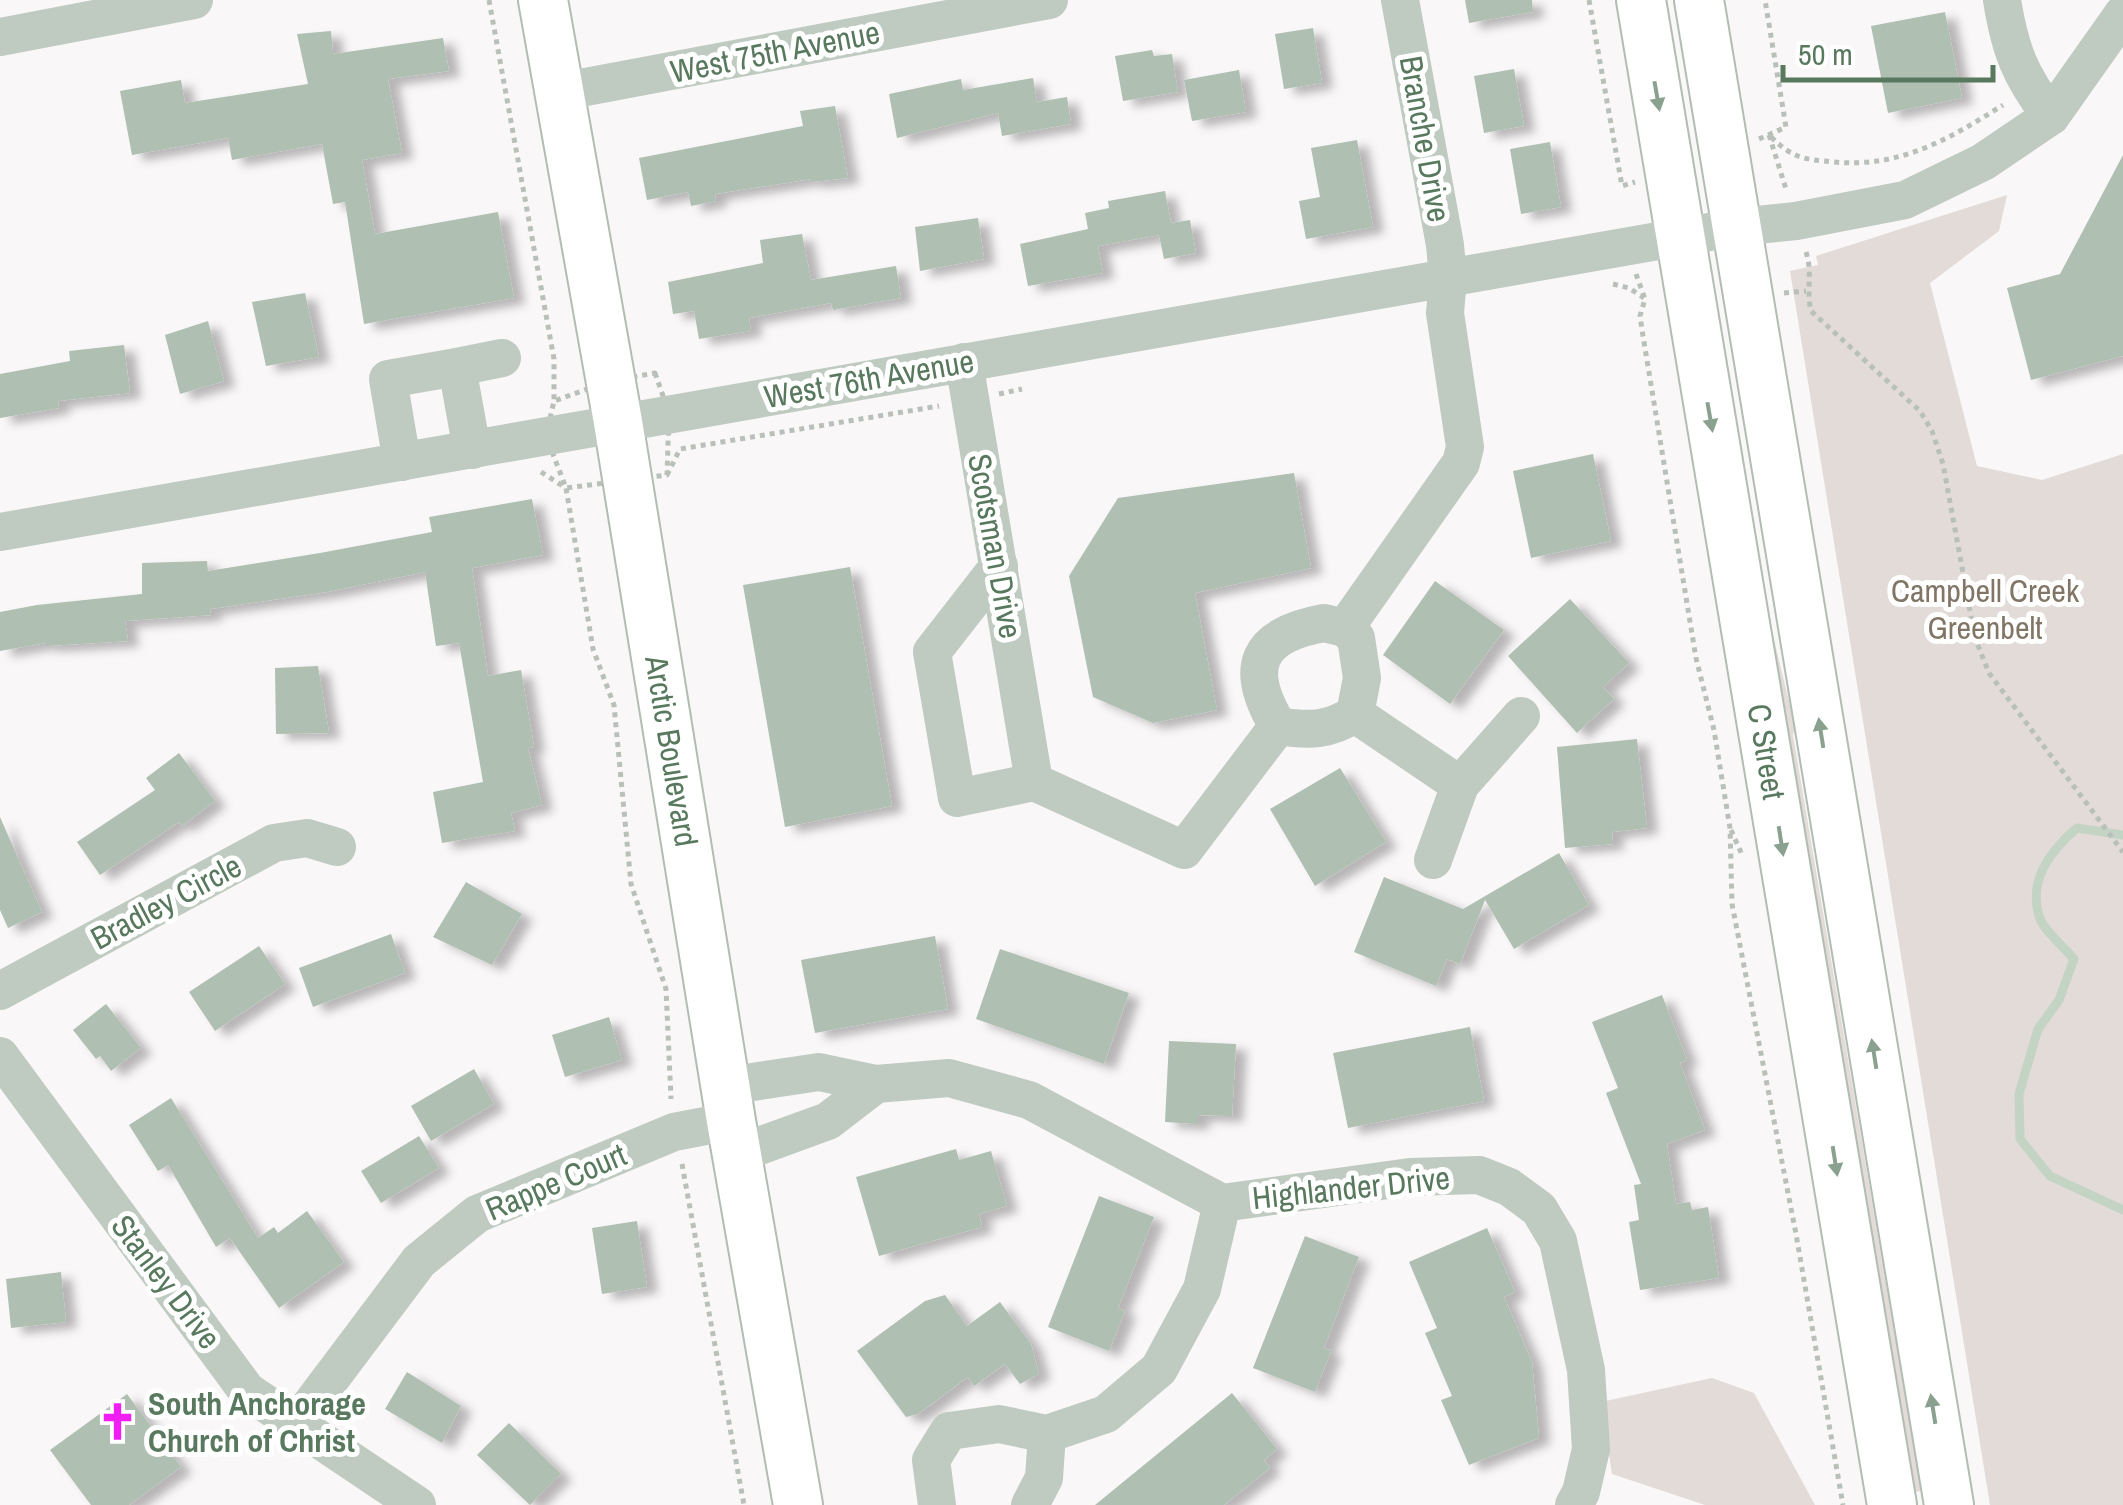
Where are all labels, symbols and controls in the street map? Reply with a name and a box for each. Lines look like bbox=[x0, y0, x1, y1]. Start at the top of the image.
street label: West 75th Avenue bbox=[667, 10, 883, 93]
scale bar bbox=[1783, 20, 1993, 82]
text: 50 m bbox=[1798, 34, 1853, 74]
street label: Branche Drive bbox=[1390, 53, 1461, 225]
one-way arrow bbox=[1650, 81, 1665, 112]
street label: West 76th Avenue bbox=[761, 339, 977, 418]
one-way arrow bbox=[1703, 402, 1718, 433]
street label: Scotsman Drive bbox=[958, 450, 1033, 642]
park label: Campbell Creek Greenbelt bbox=[1891, 569, 2080, 649]
street label: Arctic Boulevard bbox=[635, 652, 708, 850]
street label: C Street bbox=[1738, 701, 1796, 803]
one-way arrow bbox=[1813, 717, 1828, 748]
one-way arrow bbox=[1774, 826, 1790, 857]
street label: Bradley Circle bbox=[83, 844, 249, 959]
one-way arrow bbox=[1866, 1037, 1881, 1069]
street label: Rappe Court bbox=[479, 1133, 633, 1230]
one-way arrow bbox=[1828, 1146, 1843, 1178]
street label: Highlander Drive bbox=[1250, 1156, 1452, 1219]
street label: Stanley Drive bbox=[102, 1206, 231, 1358]
place label: South Anchorage Church of Christ bbox=[148, 1382, 366, 1462]
one-way arrow bbox=[1925, 1393, 1940, 1424]
church icon: South Anchorage Church of Christ bbox=[97, 1401, 139, 1443]

